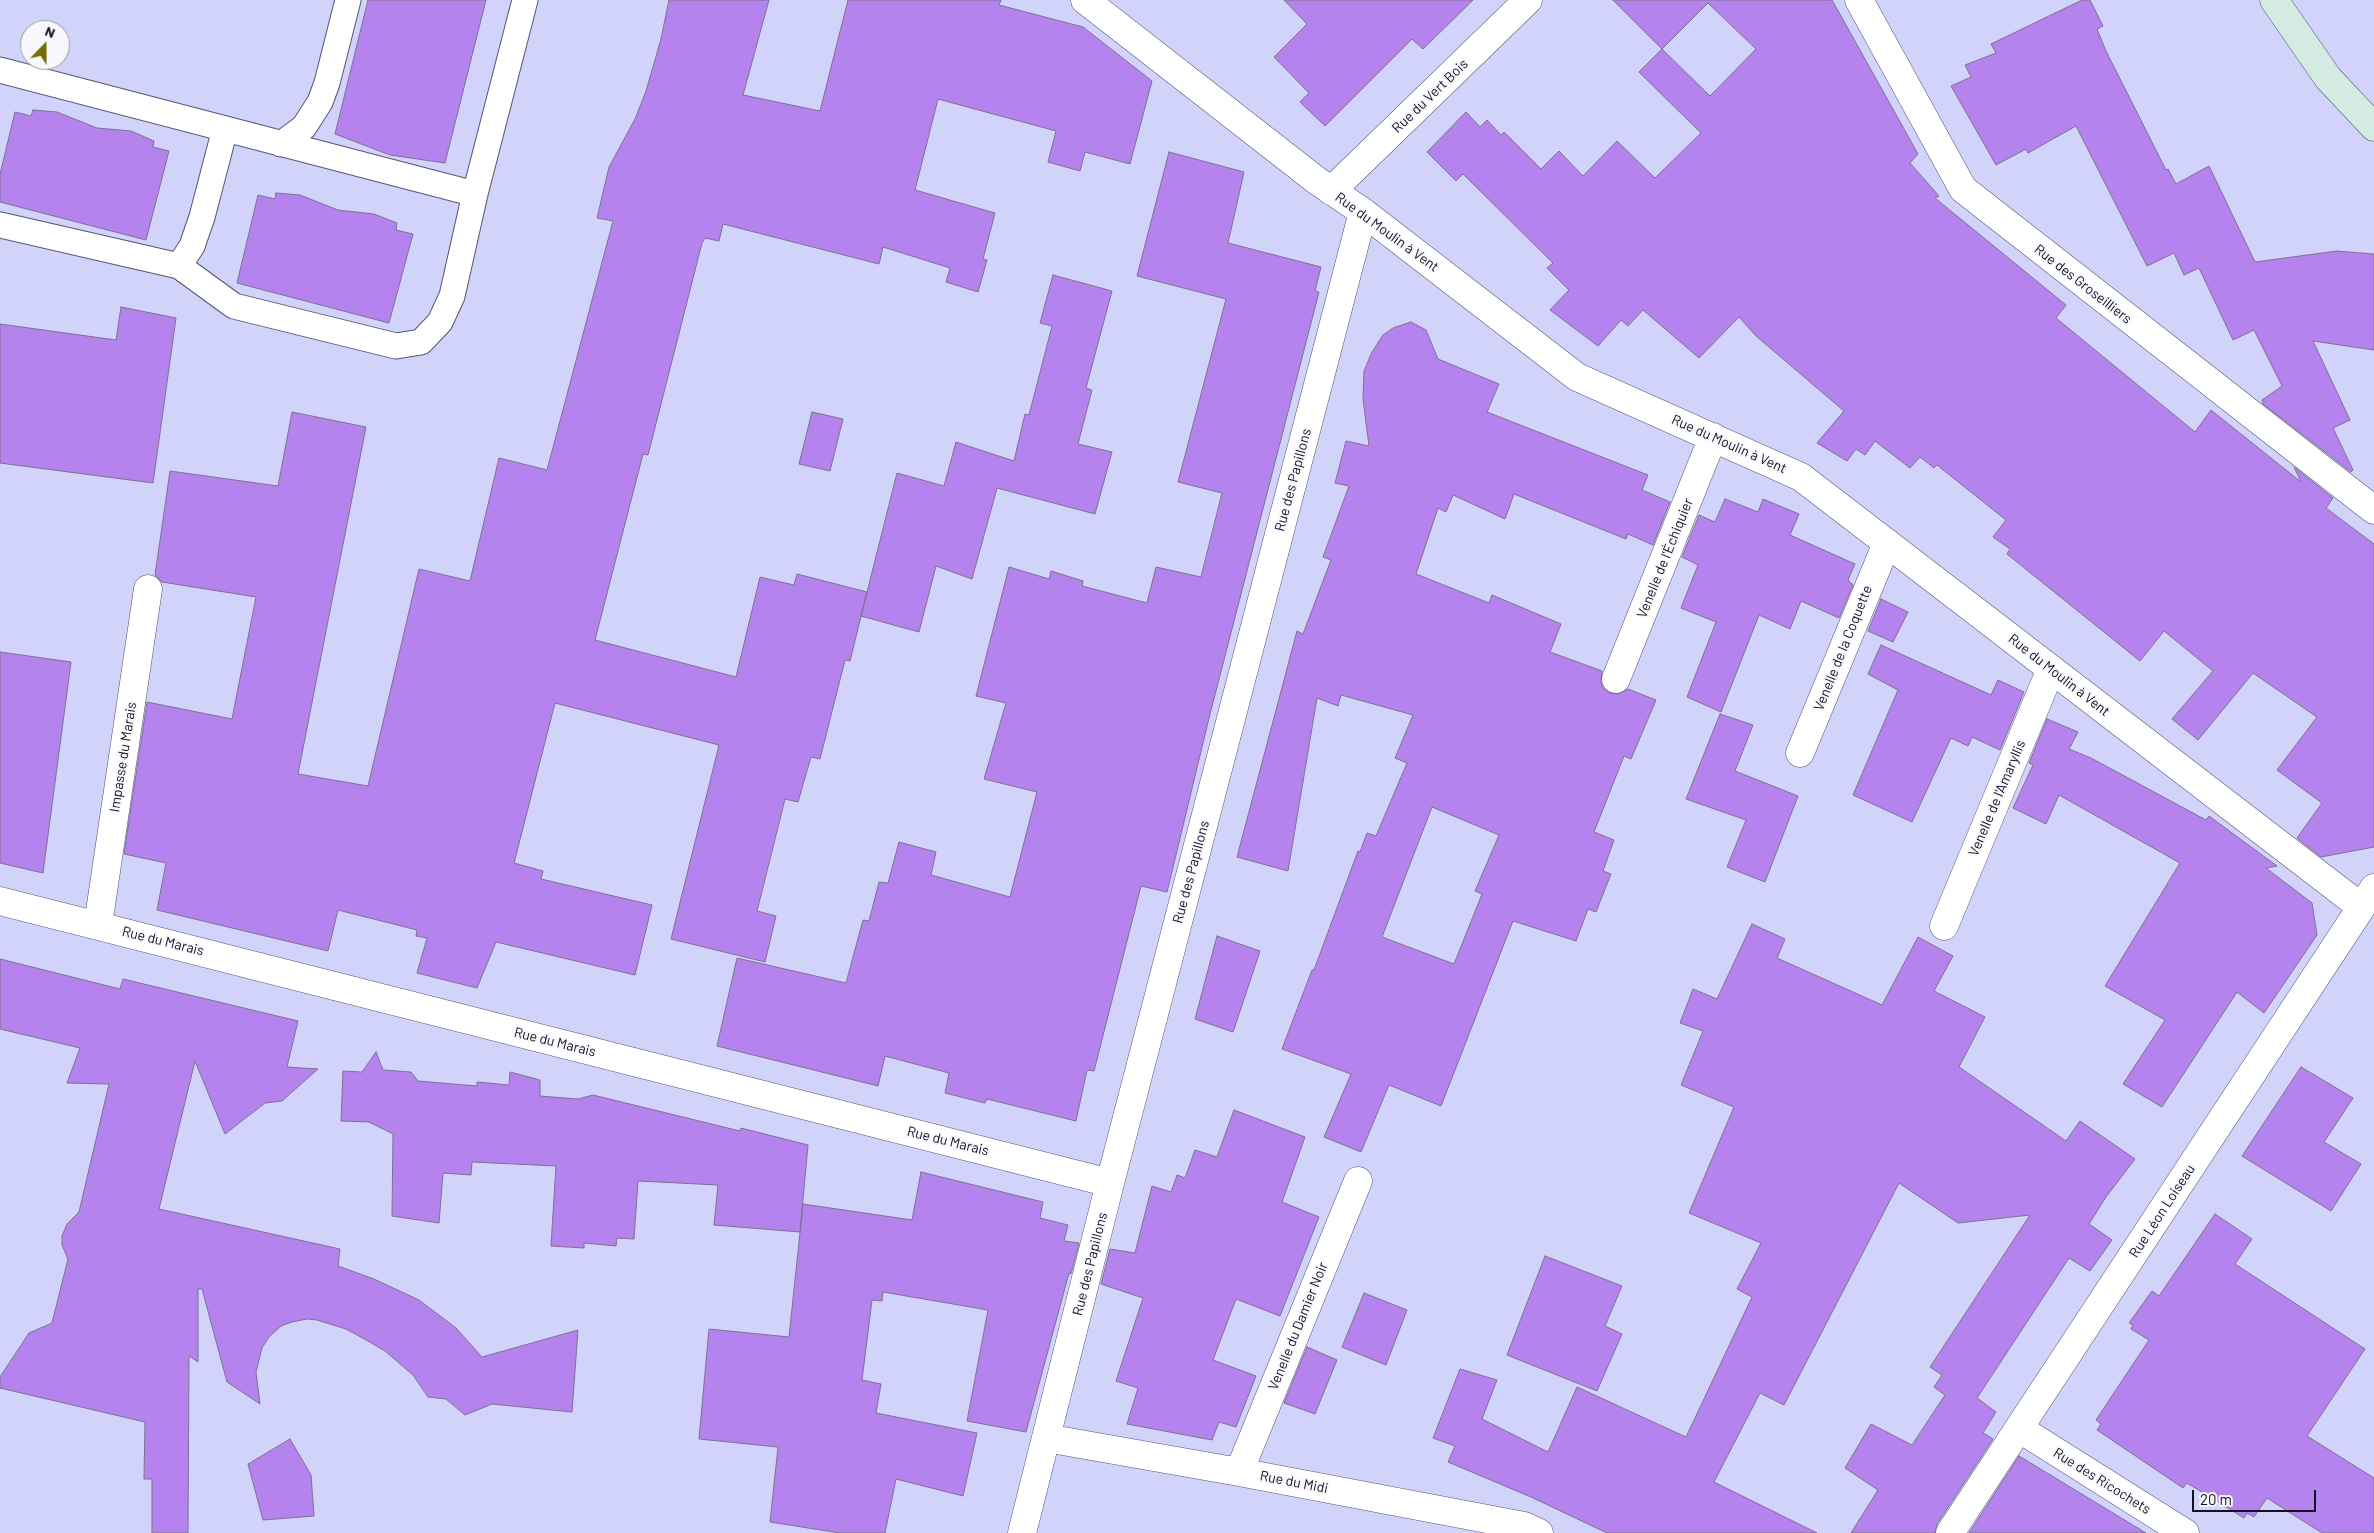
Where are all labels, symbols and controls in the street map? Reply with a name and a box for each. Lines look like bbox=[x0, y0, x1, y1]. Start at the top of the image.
north arrow bbox=[20, 20, 70, 70]
text: N bbox=[43, 22, 58, 41]
street label: Rue du Vert Bois bbox=[1388, 56, 1472, 136]
street label: Rue du Moulin à Vent bbox=[1332, 189, 1442, 275]
street label: Rue des Groseilliers bbox=[2031, 241, 2135, 327]
street label: Rue du Moulin à Vent bbox=[1669, 411, 1789, 477]
street label: Rue des Papillons bbox=[1271, 427, 1315, 533]
street label: Venelle de l'Échiquier bbox=[1633, 496, 1697, 620]
street label: Venelle de la Coquette bbox=[1810, 583, 1876, 713]
street label: Rue du Moulin à Vent bbox=[2005, 630, 2113, 720]
street label: Impasse du Marais bbox=[106, 701, 140, 813]
street label: Venelle de l'Amaryllis bbox=[1965, 737, 2029, 859]
street label: Rue des Papillons bbox=[1169, 819, 1213, 925]
street label: Rue du Marais bbox=[120, 923, 206, 959]
street label: Rue du Marais bbox=[512, 1024, 598, 1060]
street label: Rue du Marais bbox=[905, 1123, 991, 1159]
street label: Rue Léon Loiseau bbox=[2126, 1161, 2198, 1261]
street label: Rue des Papillons bbox=[1069, 1211, 1111, 1317]
street label: Venelle du Damier Noir bbox=[1265, 1260, 1331, 1392]
street label: Rue des Ricochets bbox=[2050, 1444, 2154, 1518]
street label: Rue du Midi bbox=[1258, 1467, 1330, 1497]
scale bar bbox=[2194, 1480, 2318, 1512]
text: 20 m bbox=[2200, 1490, 2232, 1508]

